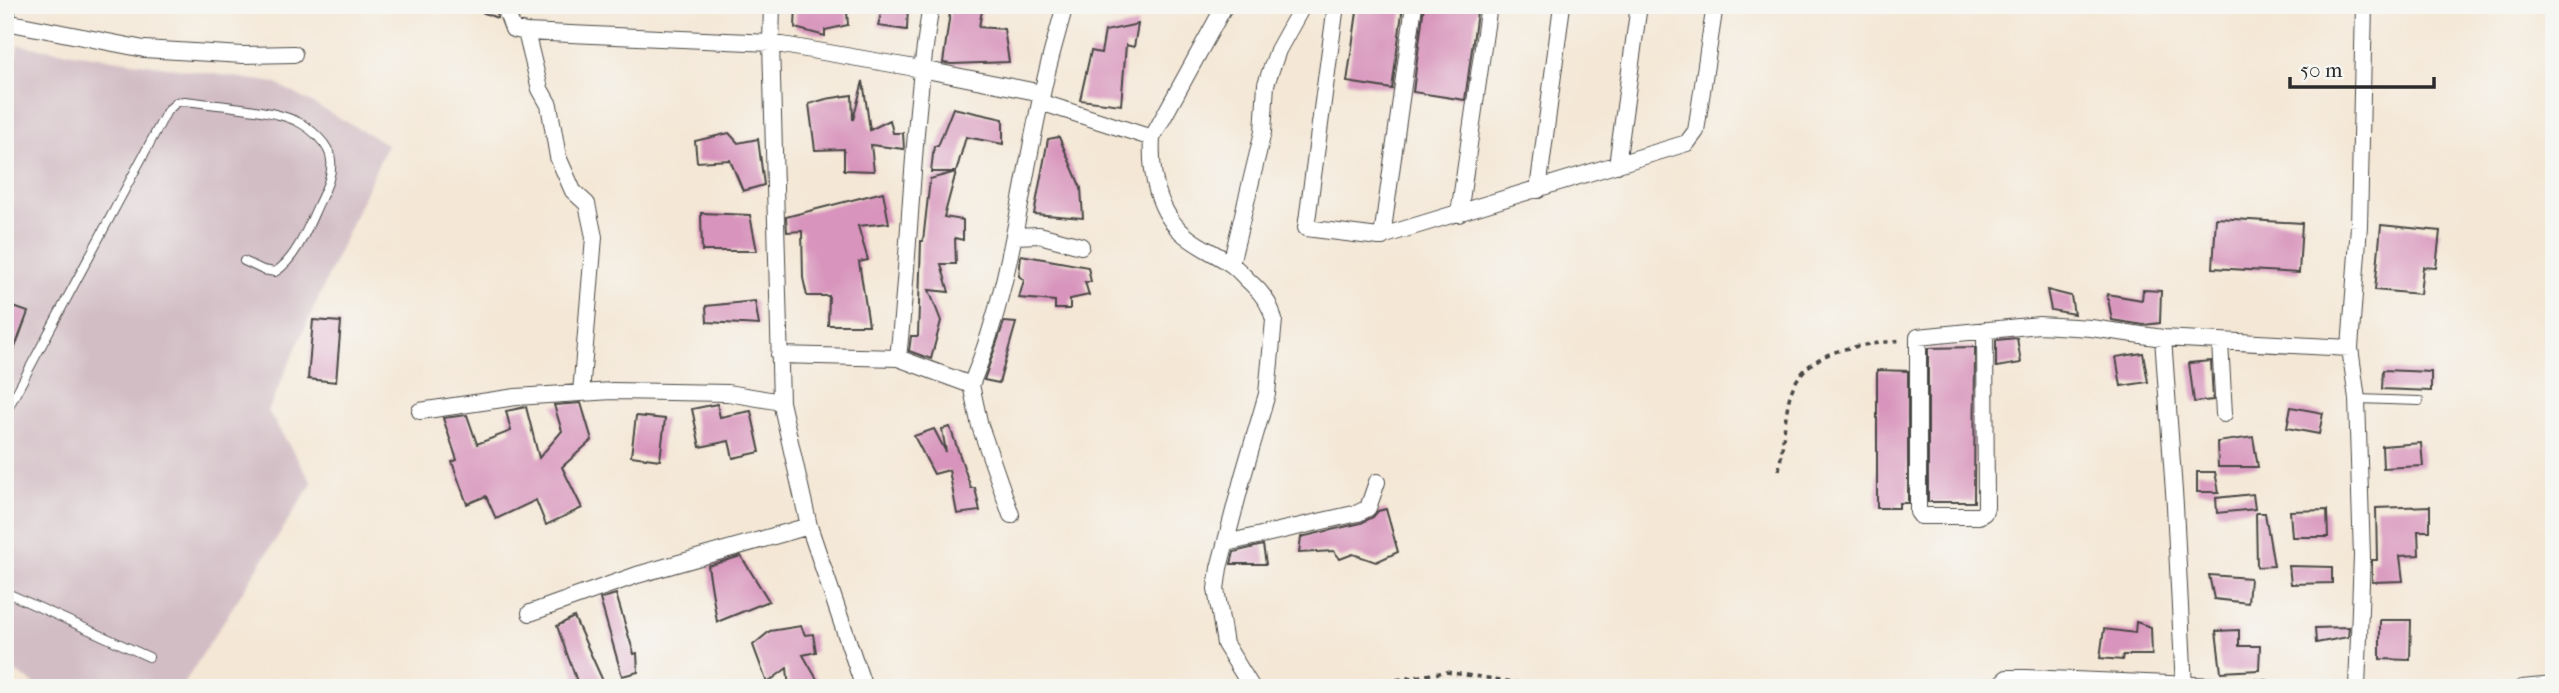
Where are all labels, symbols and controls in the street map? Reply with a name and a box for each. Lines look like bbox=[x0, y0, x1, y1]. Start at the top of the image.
scale bar bbox=[2290, 46, 2433, 90]
text: 50 m bbox=[2300, 58, 2343, 82]

